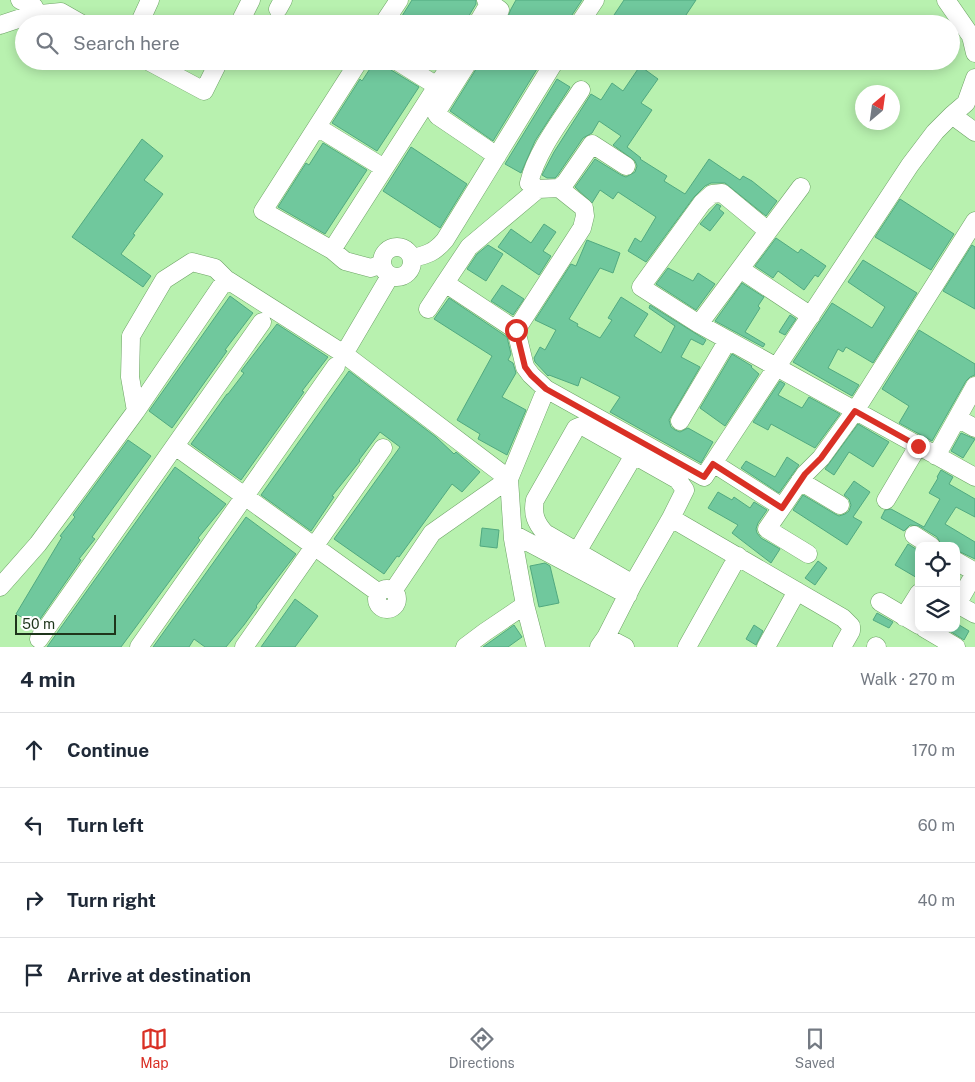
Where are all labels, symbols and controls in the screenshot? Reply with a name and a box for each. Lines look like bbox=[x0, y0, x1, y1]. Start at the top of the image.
search box bbox=[15, 15, 960, 70]
icon: search bbox=[33, 29, 61, 57]
text: Search here bbox=[73, 32, 180, 54]
north arrow bbox=[855, 85, 900, 130]
route start bbox=[505, 319, 528, 342]
route end bbox=[907, 435, 930, 458]
map controls bbox=[915, 542, 960, 632]
button: locate bbox=[915, 542, 960, 587]
button: layers bbox=[915, 587, 960, 632]
scale bar bbox=[15, 612, 116, 635]
text: 50 m bbox=[22, 616, 55, 632]
text: 4 min bbox=[20, 667, 75, 692]
text: Walk · 270 m bbox=[860, 670, 955, 689]
icon: ahead bbox=[20, 736, 48, 764]
text: Continue bbox=[67, 739, 149, 761]
text: 170 m bbox=[912, 741, 955, 760]
icon: left bbox=[20, 811, 48, 839]
text: Turn left bbox=[67, 814, 144, 836]
text: 60 m bbox=[918, 816, 955, 835]
icon: right bbox=[20, 886, 48, 914]
text: Turn right bbox=[67, 889, 156, 911]
text: 40 m bbox=[917, 891, 955, 910]
icon: arrive bbox=[20, 961, 48, 989]
text: Arrive at destination bbox=[67, 964, 251, 986]
tab: Map bbox=[140, 1025, 169, 1071]
tab: Directions bbox=[449, 1025, 515, 1071]
tab: Saved bbox=[795, 1025, 835, 1071]

